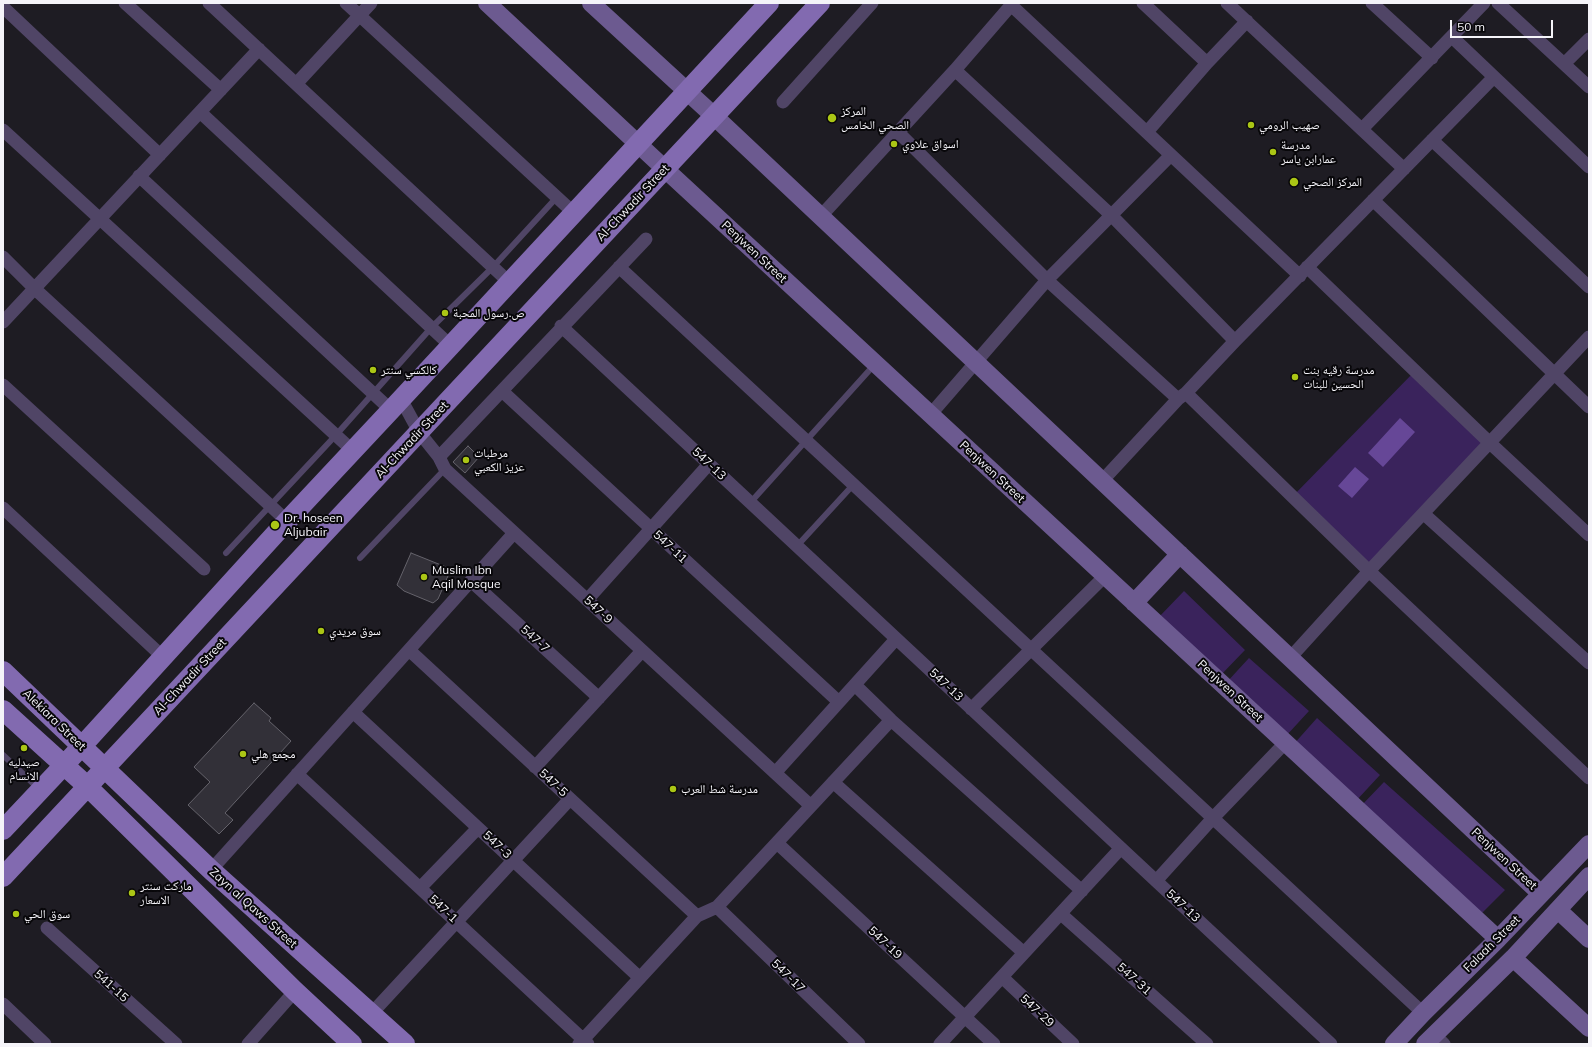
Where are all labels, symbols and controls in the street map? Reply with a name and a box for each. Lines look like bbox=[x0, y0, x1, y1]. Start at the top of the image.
scale bar bbox=[1452, 12, 1555, 38]
text: 50 m bbox=[1457, 19, 1485, 34]
place label: المركز الصحي الخامس bbox=[841, 104, 909, 132]
marker: المركز الصحي الخامس bbox=[826, 112, 838, 124]
place label: صهيب الرومي bbox=[1259, 118, 1320, 132]
marker: صهيب الرومي bbox=[1246, 120, 1256, 130]
place label: اسواق علاوي bbox=[902, 137, 959, 151]
place label: مدرسة عمارابن ياسر bbox=[1281, 138, 1336, 166]
marker: اسواق علاوي bbox=[889, 139, 899, 149]
marker: مدرسة عمارابن ياسر bbox=[1268, 147, 1278, 157]
street label: Al-Chwadir Street bbox=[594, 161, 672, 245]
place label: المركز الصحي bbox=[1303, 175, 1362, 189]
marker: المركز الصحي bbox=[1288, 176, 1300, 188]
street label: Penjwen Street bbox=[718, 218, 790, 286]
place label: ص.رسول المحبة bbox=[453, 306, 525, 320]
marker: ص.رسول المحبة bbox=[440, 308, 450, 318]
place label: كالكسي سنتر bbox=[381, 363, 437, 377]
place label: مدرسة رقيه بنت الحسين للبنات bbox=[1303, 363, 1374, 391]
marker: كالكسي سنتر bbox=[368, 365, 378, 375]
marker: مدرسة رقيه بنت الحسين للبنات bbox=[1290, 372, 1300, 382]
street label: Al-Chwadir Street bbox=[373, 398, 451, 482]
street label: Penjwen Street bbox=[956, 438, 1028, 506]
street label: 547-13 bbox=[689, 445, 729, 483]
place label: مرطبات عزيز الكعبي bbox=[474, 446, 525, 474]
marker: مرطبات عزيز الكعبي bbox=[461, 455, 471, 465]
place label: Dr. hoseen Aljubair bbox=[284, 511, 343, 539]
marker: Dr. hoseen Aljubair bbox=[269, 519, 281, 531]
street label: 547-11 bbox=[650, 528, 690, 566]
place label: Muslim Ibn Aqil Mosque bbox=[432, 563, 501, 591]
marker: Muslim Ibn Aqil Mosque bbox=[419, 572, 429, 582]
street label: 547-9 bbox=[581, 593, 615, 627]
street label: 547-7 bbox=[518, 622, 552, 656]
place label: سوق مريدي bbox=[329, 624, 381, 638]
marker: سوق مريدي bbox=[316, 626, 326, 636]
street label: Al-Chwadir Street bbox=[151, 635, 229, 719]
street label: Penjwen Street bbox=[1194, 657, 1266, 725]
street label: 547-13 bbox=[926, 666, 966, 704]
street label: Alekiara Street bbox=[19, 686, 89, 754]
marker: صيدليه الانسام bbox=[19, 743, 29, 753]
place label: مجمع هلي bbox=[251, 747, 296, 761]
marker: مجمع هلي bbox=[238, 749, 248, 759]
place label: صيدليه الانسام bbox=[8, 755, 40, 783]
street label: 547-5 bbox=[536, 766, 570, 800]
place label: مدرسة شط العرب bbox=[681, 782, 758, 796]
marker: مدرسة شط العرب bbox=[668, 784, 678, 794]
street label: Penjwen Street bbox=[1468, 825, 1540, 893]
street label: 547-3 bbox=[480, 828, 514, 862]
street label: Zayn al Qaws Street bbox=[206, 865, 300, 951]
place label: ماركت سنتر الاسعار bbox=[140, 879, 192, 907]
street label: 547-13 bbox=[1163, 887, 1203, 925]
marker: ماركت سنتر الاسعار bbox=[127, 888, 137, 898]
street label: 547-1 bbox=[426, 892, 460, 926]
place label: سوق الحي bbox=[24, 907, 70, 921]
marker: سوق الحي bbox=[11, 909, 21, 919]
street label: Falaah Street bbox=[1461, 913, 1523, 975]
street label: 547-19 bbox=[865, 924, 905, 962]
street label: 547-17 bbox=[768, 957, 808, 995]
street label: 547-31 bbox=[1114, 960, 1154, 998]
street label: 541-15 bbox=[91, 967, 131, 1005]
street label: 547-29 bbox=[1017, 992, 1057, 1030]

